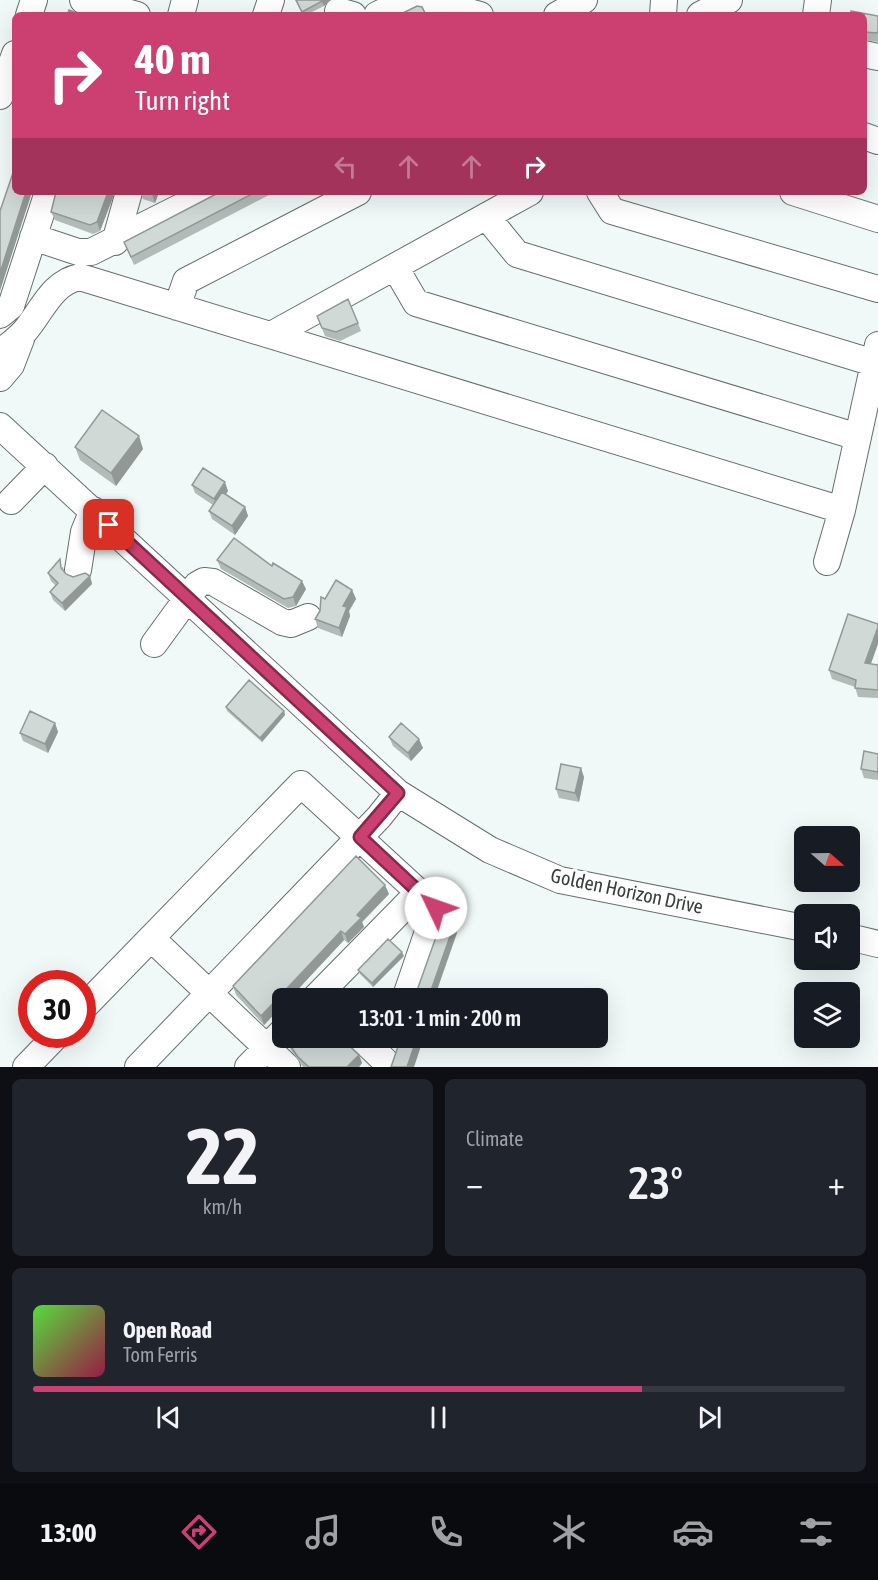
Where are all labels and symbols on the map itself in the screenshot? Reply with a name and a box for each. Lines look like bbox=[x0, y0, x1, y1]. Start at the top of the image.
pin bbox=[83, 499, 134, 550]
north arrow bbox=[794, 826, 860, 892]
street label: Golden Horizon Drive bbox=[549, 863, 705, 918]
position arrow bbox=[404, 876, 468, 940]
speed limit sign: 30 bbox=[18, 970, 96, 1048]

